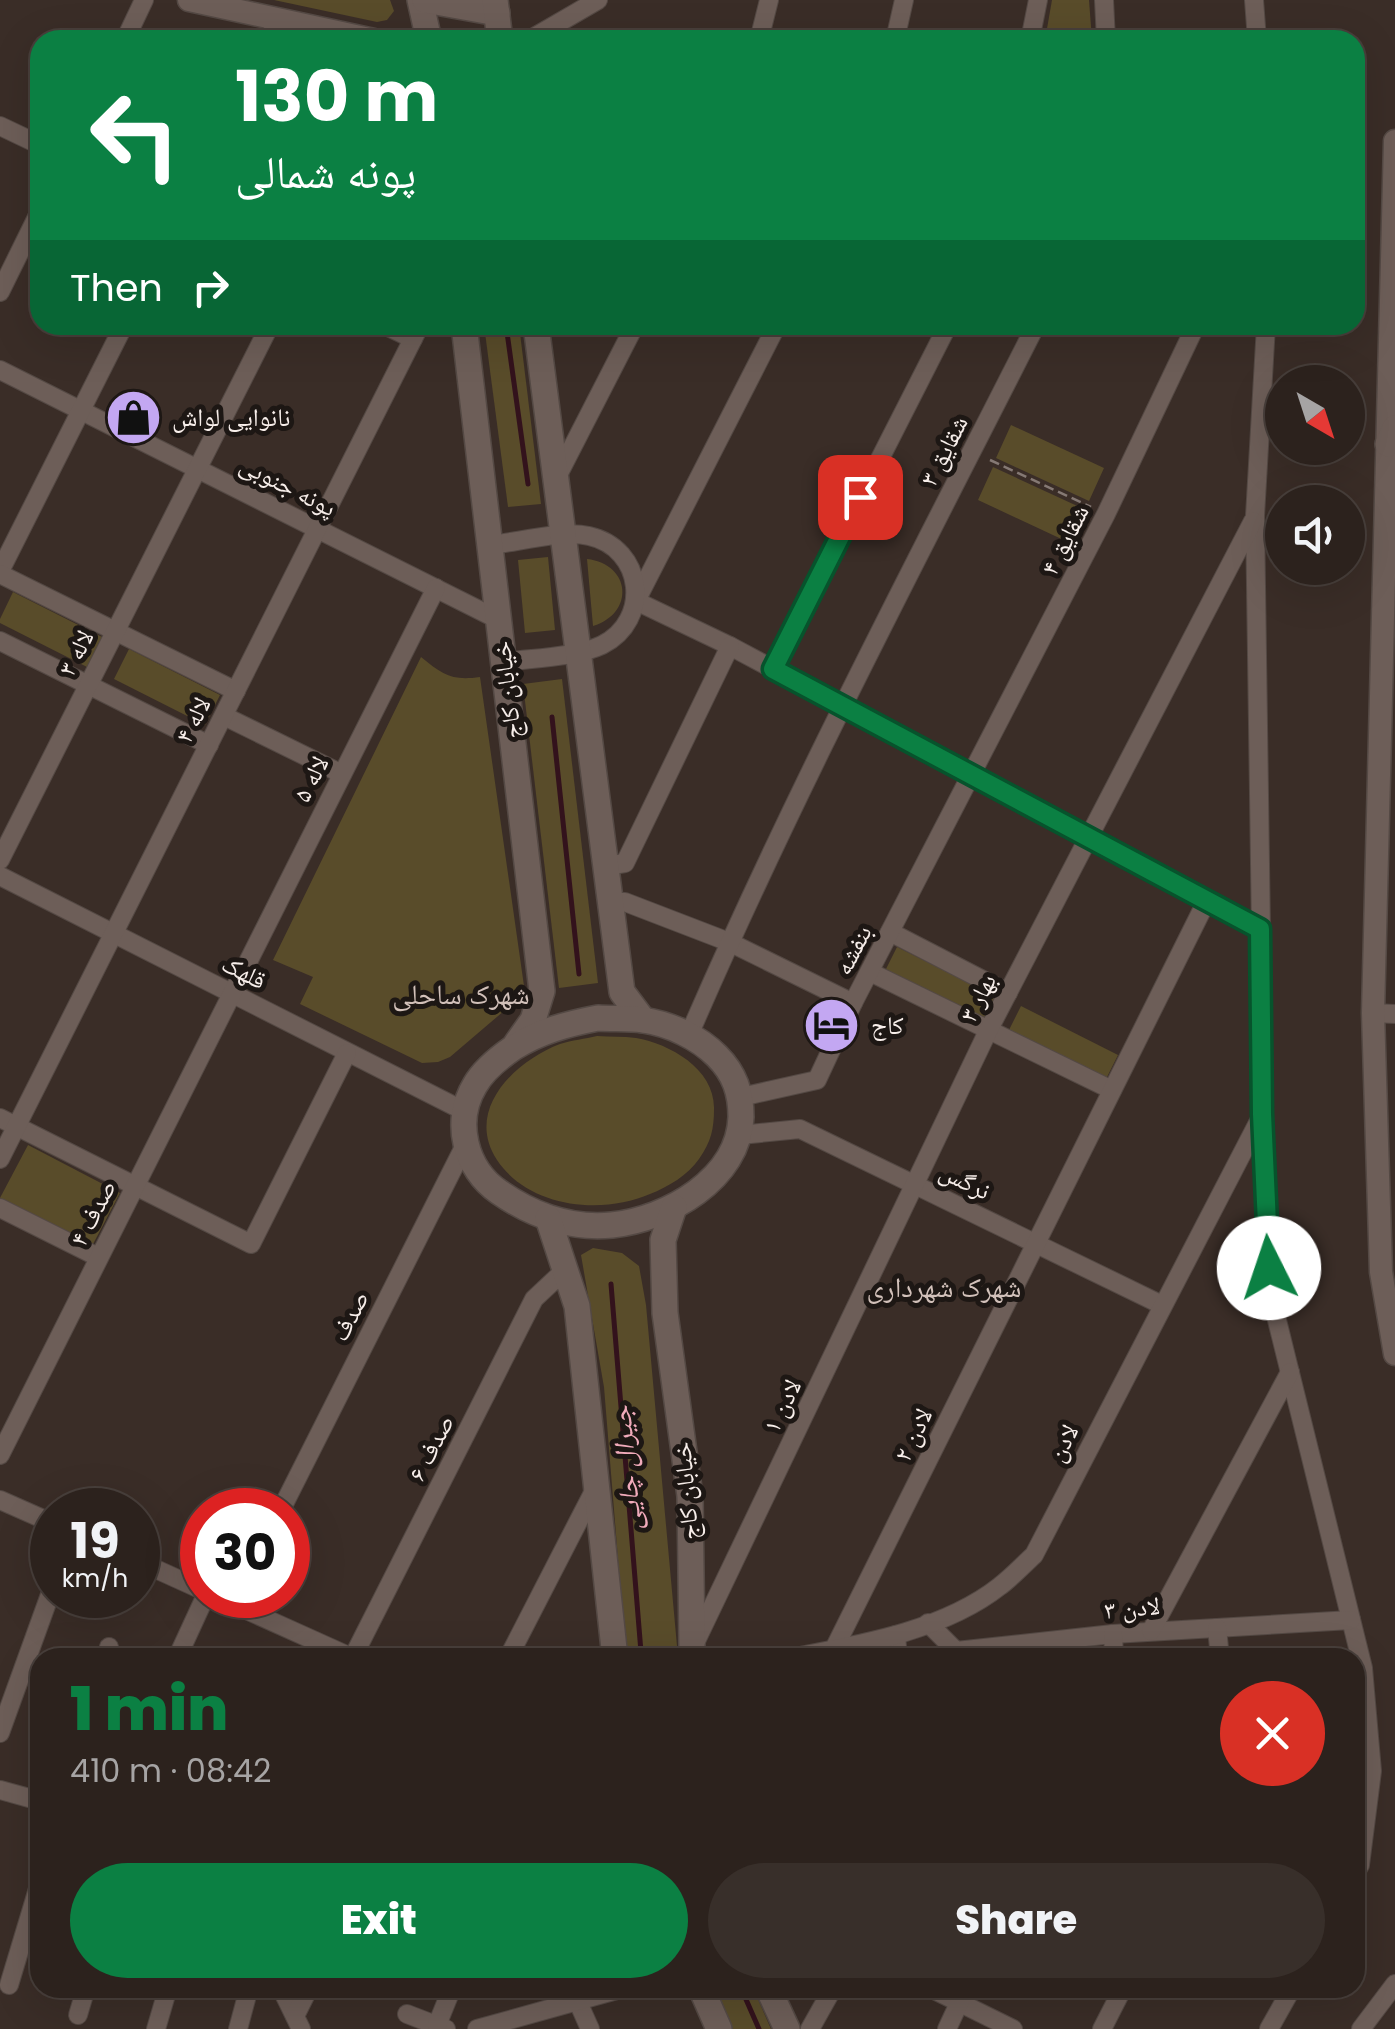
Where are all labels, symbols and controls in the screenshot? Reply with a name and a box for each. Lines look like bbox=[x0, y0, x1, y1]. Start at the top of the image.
text: 130 m bbox=[235, 47, 438, 146]
icon: left bbox=[70, 70, 200, 200]
text: پونه شمالی bbox=[235, 141, 416, 204]
icon: right bbox=[183, 260, 238, 315]
text: Then bbox=[70, 261, 163, 314]
north arrow bbox=[1265, 365, 1365, 465]
map controls bbox=[1265, 365, 1365, 585]
shop icon: نانوایی لواش bbox=[103, 387, 163, 447]
place label: نانوایی لواش bbox=[172, 400, 290, 435]
street label: شقایق ۳ bbox=[911, 410, 977, 492]
street label: پونه جنوبی bbox=[234, 447, 342, 525]
pin bbox=[818, 455, 903, 540]
icon: arrive bbox=[833, 470, 888, 525]
button: sound bbox=[1265, 485, 1365, 585]
street label: شقایق ۴ bbox=[1032, 499, 1098, 581]
street label: لاله ۳ bbox=[50, 624, 102, 682]
street label: خیابان کاج bbox=[484, 639, 530, 741]
street label: لاله ۴ bbox=[167, 691, 219, 749]
street label: لاله ۵ bbox=[285, 750, 337, 808]
street label: بنفشه bbox=[826, 919, 880, 981]
street label: قلهک bbox=[216, 946, 272, 998]
street label: بهار ۳ bbox=[951, 968, 1005, 1028]
district label: شهرک ساحلی bbox=[392, 975, 530, 1014]
hotel icon: کاج bbox=[802, 995, 862, 1055]
place label: کاج bbox=[871, 1008, 904, 1043]
street label: نرگس bbox=[934, 1154, 996, 1208]
street label: صدف ۴ bbox=[61, 1174, 125, 1252]
position arrow bbox=[1217, 1216, 1321, 1320]
district label: شهرک شهرداری bbox=[867, 1268, 1021, 1307]
street label: صدف bbox=[322, 1285, 378, 1347]
street label: لادن ۱ bbox=[754, 1373, 810, 1439]
street label: لادن ۲ bbox=[885, 1402, 941, 1468]
water label: جیرال چایی bbox=[601, 1403, 651, 1532]
street label: صدف ۶ bbox=[399, 1409, 463, 1487]
street label: لادن bbox=[1039, 1418, 1087, 1468]
street label: خیابان کاج bbox=[664, 1440, 708, 1542]
speed limit sign: 30 bbox=[180, 1488, 310, 1618]
text: 19 bbox=[70, 1505, 120, 1576]
text: km/h bbox=[62, 1561, 128, 1596]
street label: لادن ۳ bbox=[1103, 1588, 1161, 1628]
text: 1 min bbox=[70, 1667, 228, 1751]
button: close bbox=[1220, 1681, 1325, 1786]
text: 410 m · 08:42 bbox=[70, 1748, 271, 1793]
button: Exit bbox=[70, 1863, 688, 1978]
button: Share bbox=[708, 1863, 1325, 1978]

